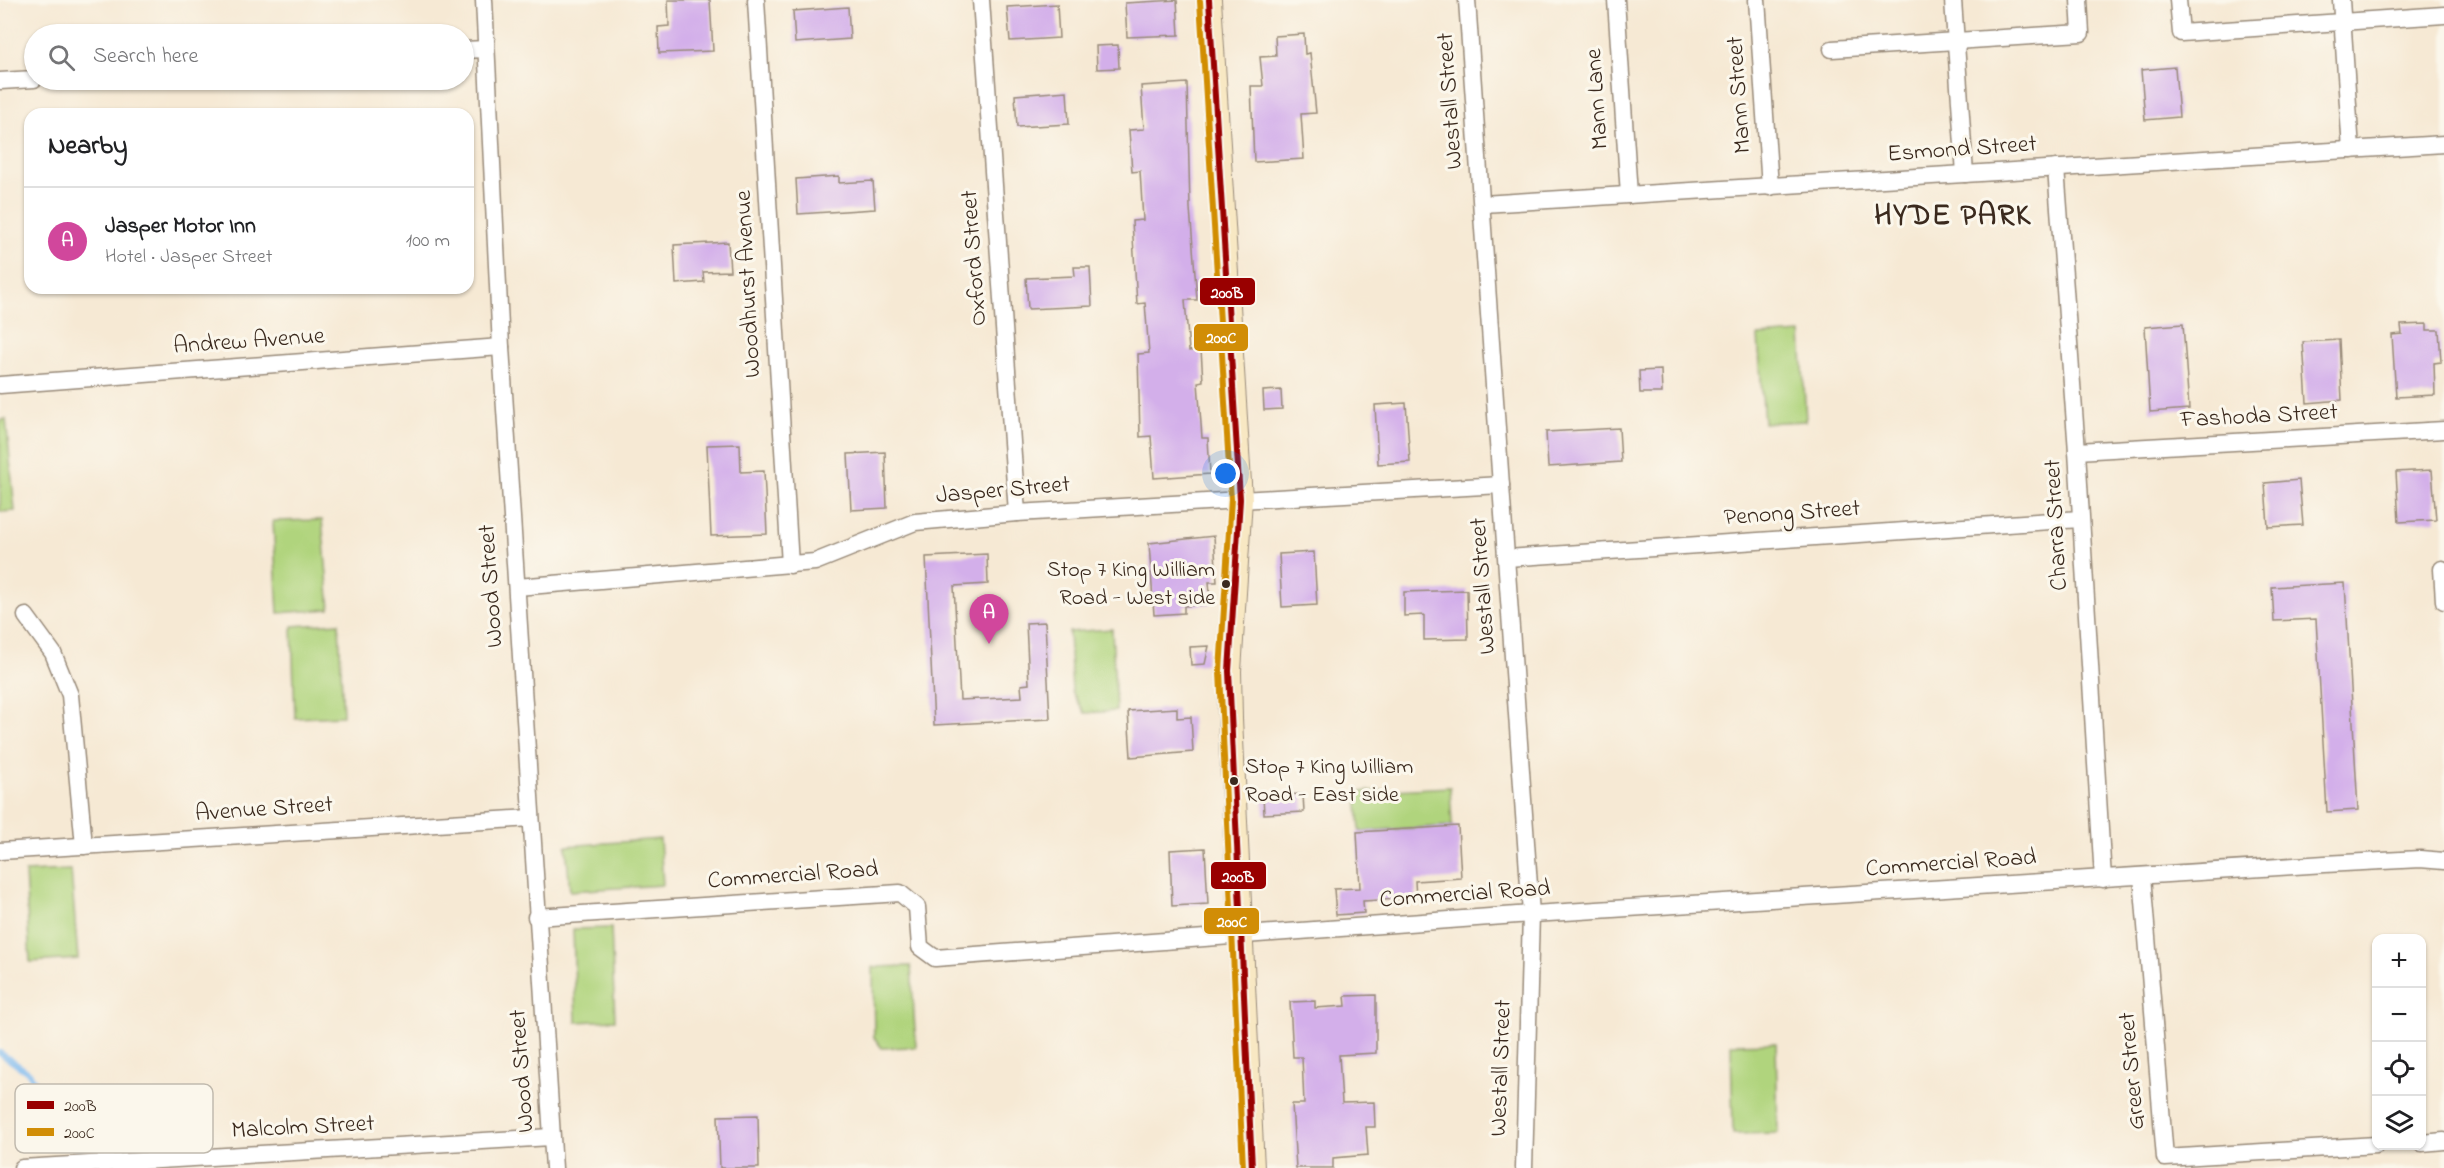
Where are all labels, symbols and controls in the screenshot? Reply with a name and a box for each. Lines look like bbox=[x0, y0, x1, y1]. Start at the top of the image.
search box bbox=[24, 24, 474, 90]
street label: Westall Street bbox=[1429, 31, 1473, 171]
street label: Mann Street bbox=[1718, 35, 1762, 155]
icon: search bbox=[45, 41, 78, 74]
text: Search here bbox=[93, 41, 198, 73]
street label: Mann Lane bbox=[1577, 47, 1619, 151]
street label: Esmond Street bbox=[1886, 127, 2038, 173]
text: Nearby bbox=[48, 128, 127, 166]
street label: Woodhurst Avenue bbox=[727, 189, 771, 379]
street label: Oxford Street bbox=[953, 189, 997, 327]
district label: HYDE PARK bbox=[1874, 195, 2032, 239]
text: Jasper Motor Inn bbox=[105, 211, 256, 243]
text: A bbox=[61, 227, 74, 256]
text: 100 m bbox=[406, 227, 450, 256]
text: Hotel · Jasper Street bbox=[105, 243, 273, 272]
line badge: 200B bbox=[1199, 277, 1256, 306]
text: 200B bbox=[1210, 282, 1244, 306]
street label: Andrew Avenue bbox=[172, 319, 326, 365]
line badge: 200C bbox=[1193, 323, 1249, 352]
text: 200C bbox=[1205, 327, 1236, 351]
street label: Fashoda Street bbox=[2178, 395, 2339, 439]
street label: Charra Street bbox=[2036, 458, 2078, 592]
your location bbox=[1211, 459, 1240, 488]
street label: Jasper Street bbox=[934, 468, 1072, 514]
street label: Penong Street bbox=[1723, 492, 1861, 536]
street label: Westall Street bbox=[1462, 516, 1506, 656]
street label: Wood Street bbox=[470, 523, 514, 649]
place label: Stop 7 King William Road - West side bbox=[1047, 555, 1215, 615]
marker: Stop 7 King William Road - West side bbox=[1220, 578, 1232, 590]
pin: A bbox=[970, 594, 1008, 644]
place label: Stop 7 King William Road - East side bbox=[1245, 752, 1413, 812]
marker: Stop 7 King William Road - East side bbox=[1228, 775, 1240, 787]
street label: Avenue Street bbox=[194, 788, 334, 832]
street label: Commercial Road bbox=[1864, 841, 2038, 887]
street label: Commercial Road bbox=[706, 853, 880, 899]
line badge: 200B bbox=[1210, 861, 1267, 890]
text: 200B bbox=[1221, 866, 1255, 890]
street label: Commercial Road bbox=[1378, 872, 1552, 918]
line badge: 200C bbox=[1203, 907, 1260, 935]
text: 200C bbox=[1216, 911, 1247, 935]
map controls bbox=[2372, 934, 2426, 1150]
button: + bbox=[2372, 934, 2426, 988]
button: − bbox=[2372, 988, 2426, 1042]
street label: Westall Street bbox=[1482, 999, 1522, 1137]
street label: Wood Street bbox=[501, 1008, 545, 1134]
street label: Greer Street bbox=[2110, 1011, 2156, 1131]
button: locate bbox=[2372, 1042, 2426, 1096]
legend bbox=[15, 1084, 213, 1153]
text: 200B bbox=[64, 1095, 97, 1119]
button: layers bbox=[2372, 1096, 2426, 1150]
street label: Malcolm Street bbox=[231, 1107, 375, 1149]
text: 200C bbox=[64, 1122, 95, 1146]

